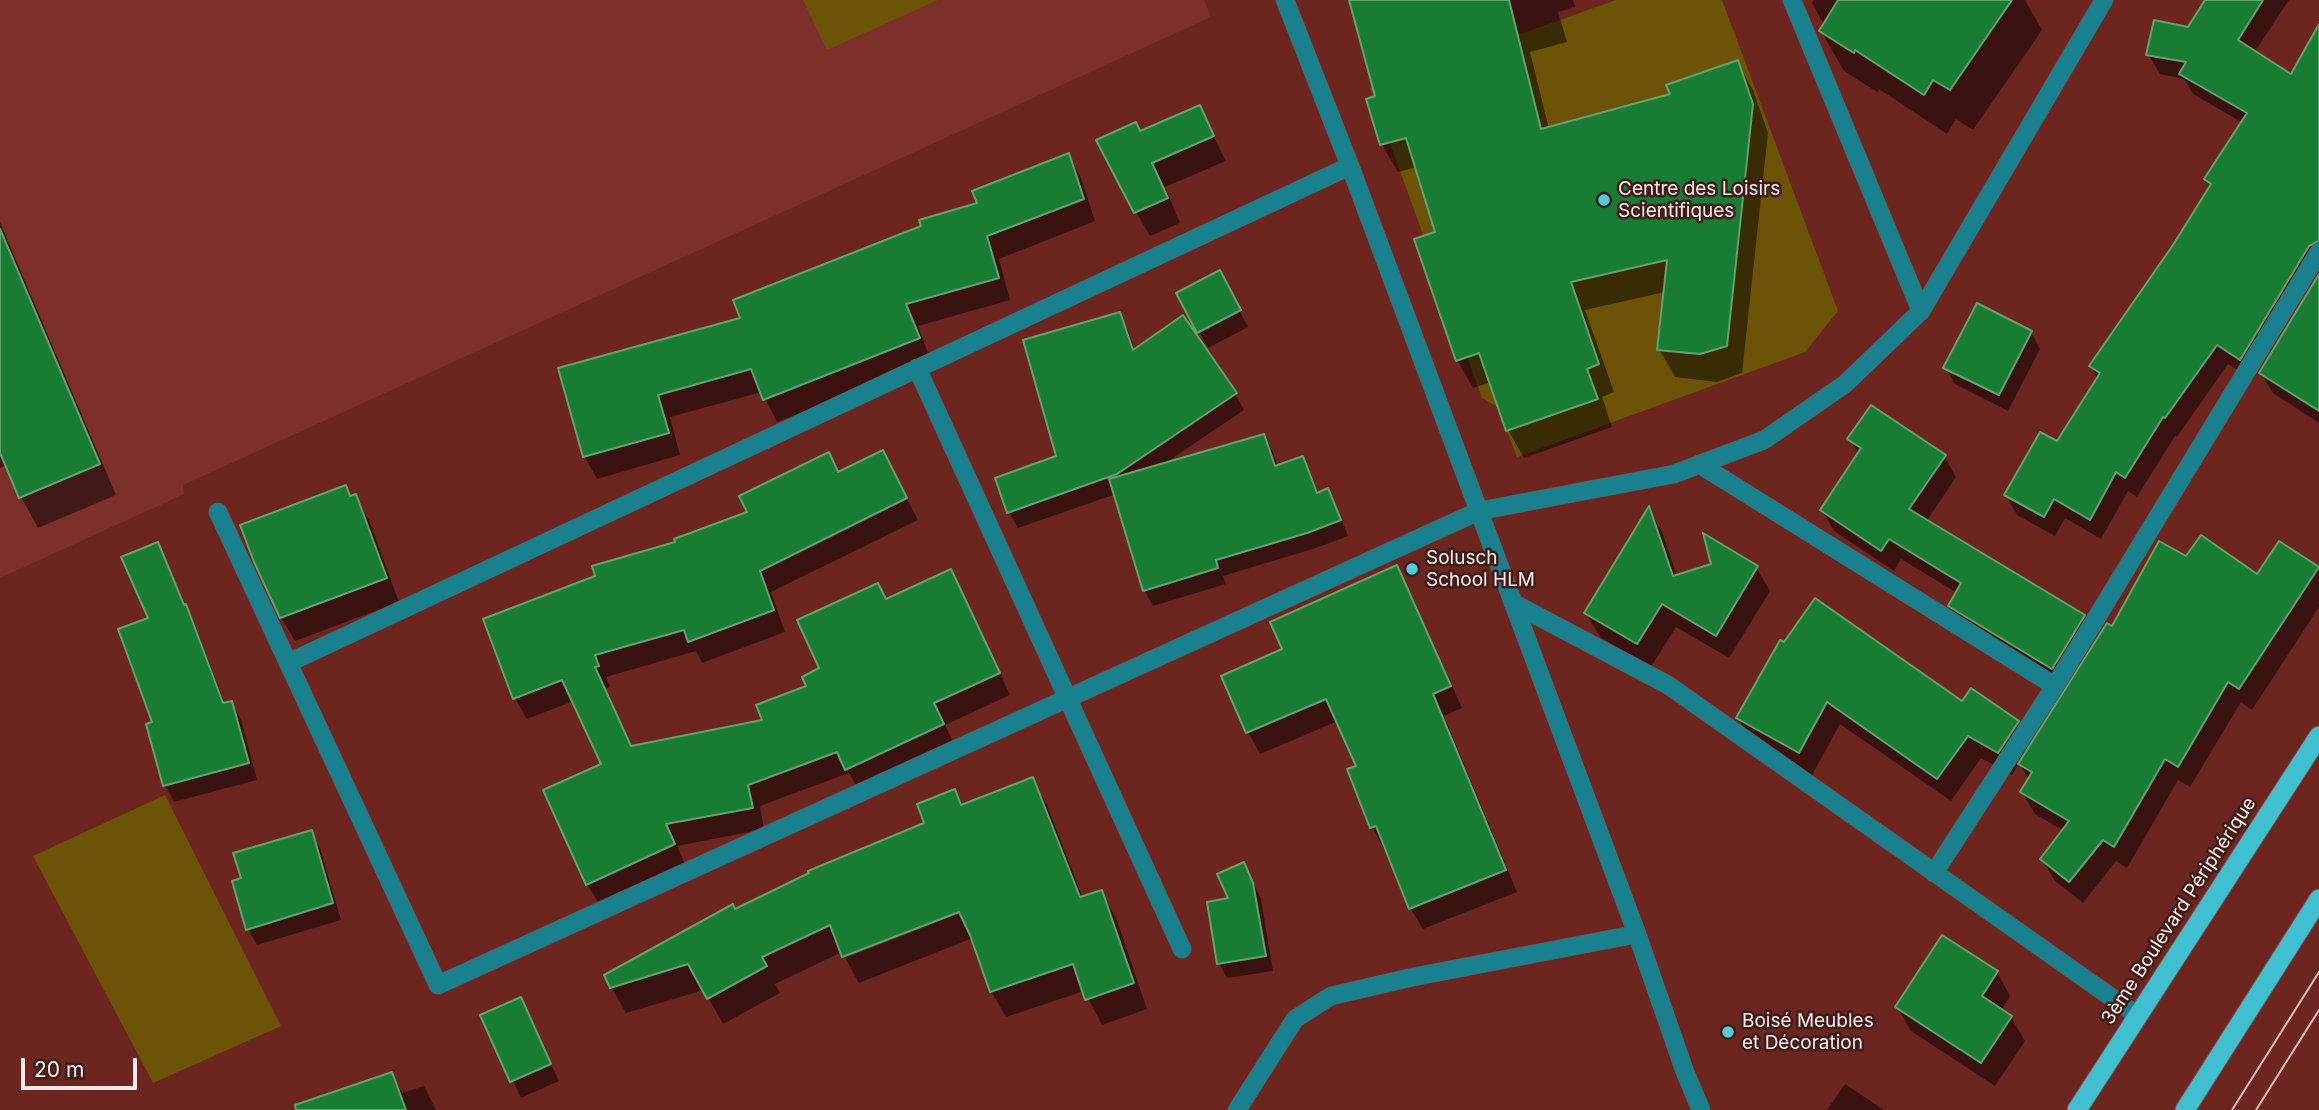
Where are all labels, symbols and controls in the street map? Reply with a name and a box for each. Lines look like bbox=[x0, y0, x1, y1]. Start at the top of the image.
place label: Centre des Loisirs Scientifiques bbox=[1618, 178, 1780, 222]
marker: Centre des Loisirs Scientifiques bbox=[1596, 192, 1612, 208]
place label: Solusch School HLM bbox=[1426, 547, 1535, 591]
marker: Solusch School HLM bbox=[1404, 561, 1420, 577]
street label: 3ème Boulevard Périphérique bbox=[2097, 793, 2261, 1029]
place label: Boisé Meubles et Décoration bbox=[1742, 1010, 1874, 1054]
marker: Boisé Meubles et Décoration bbox=[1720, 1024, 1736, 1040]
scale bar bbox=[24, 1044, 140, 1088]
text: 20 m bbox=[34, 1057, 84, 1082]

